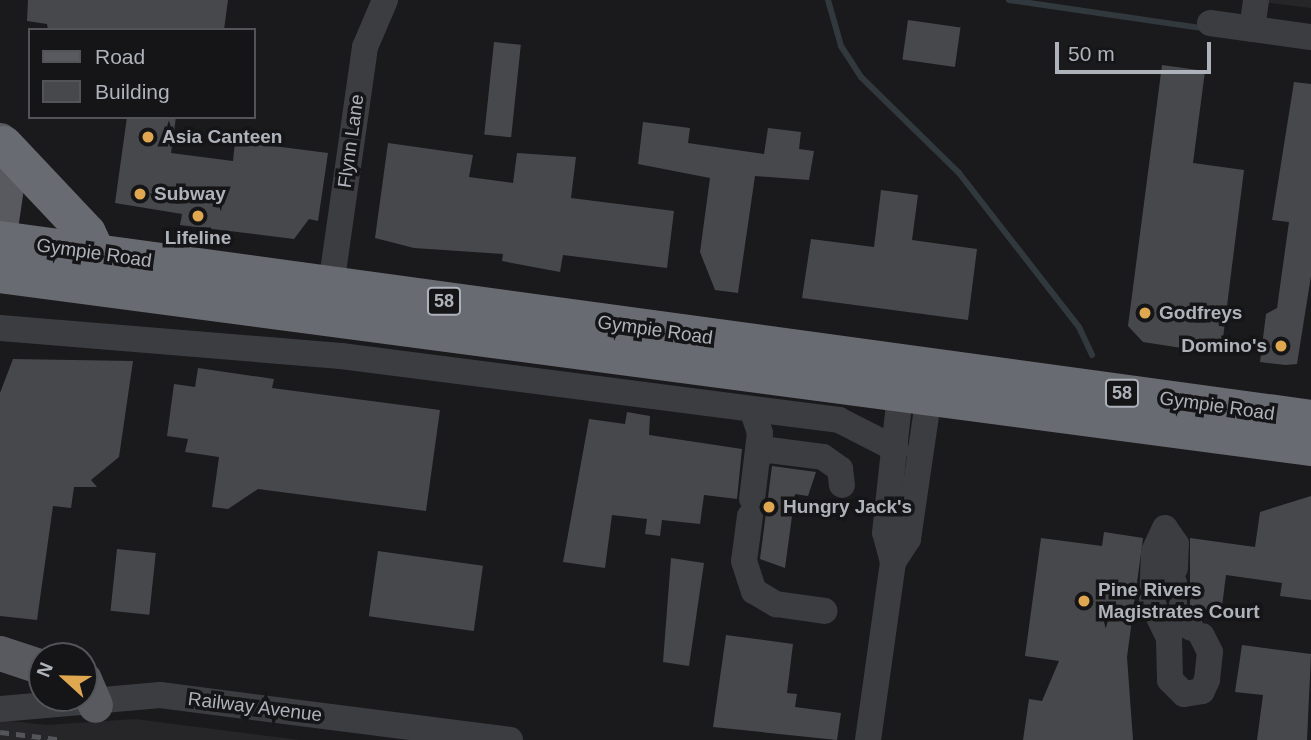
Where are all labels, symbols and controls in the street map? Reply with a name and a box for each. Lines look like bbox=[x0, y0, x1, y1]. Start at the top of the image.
legend bbox=[28, 28, 256, 119]
scale bar bbox=[1059, 28, 1215, 72]
text: 50 m bbox=[1068, 42, 1115, 65]
text: Road bbox=[95, 45, 145, 68]
text: Building bbox=[95, 80, 170, 103]
street label: Flynn Lane bbox=[333, 93, 369, 189]
place label: Asia Canteen bbox=[162, 126, 282, 148]
marker: Asia Canteen bbox=[140, 129, 156, 145]
place label: Subway bbox=[154, 183, 226, 205]
marker: Subway bbox=[132, 186, 148, 202]
marker: Lifeline bbox=[190, 208, 206, 224]
place label: Lifeline bbox=[165, 227, 231, 249]
street label: Gympie Road bbox=[35, 234, 153, 272]
road number: 58 bbox=[426, 286, 462, 316]
place label: Godfreys bbox=[1159, 302, 1242, 324]
marker: Godfreys bbox=[1137, 305, 1153, 321]
street label: Gympie Road bbox=[596, 311, 714, 349]
place label: Domino's bbox=[1181, 335, 1267, 357]
marker: Domino's bbox=[1273, 338, 1289, 354]
road number: 58 bbox=[1104, 379, 1140, 408]
street label: Gympie Road bbox=[1158, 387, 1276, 425]
place label: Hungry Jack's bbox=[783, 496, 912, 518]
marker: Hungry Jack's bbox=[761, 499, 777, 515]
place label: Pine Rivers Magistrates Court bbox=[1098, 579, 1260, 623]
marker: Pine Rivers Magistrates Court bbox=[1076, 593, 1092, 609]
north arrow bbox=[28, 642, 98, 712]
text: N bbox=[33, 659, 57, 680]
street label: Railway Avenue bbox=[186, 687, 324, 727]

